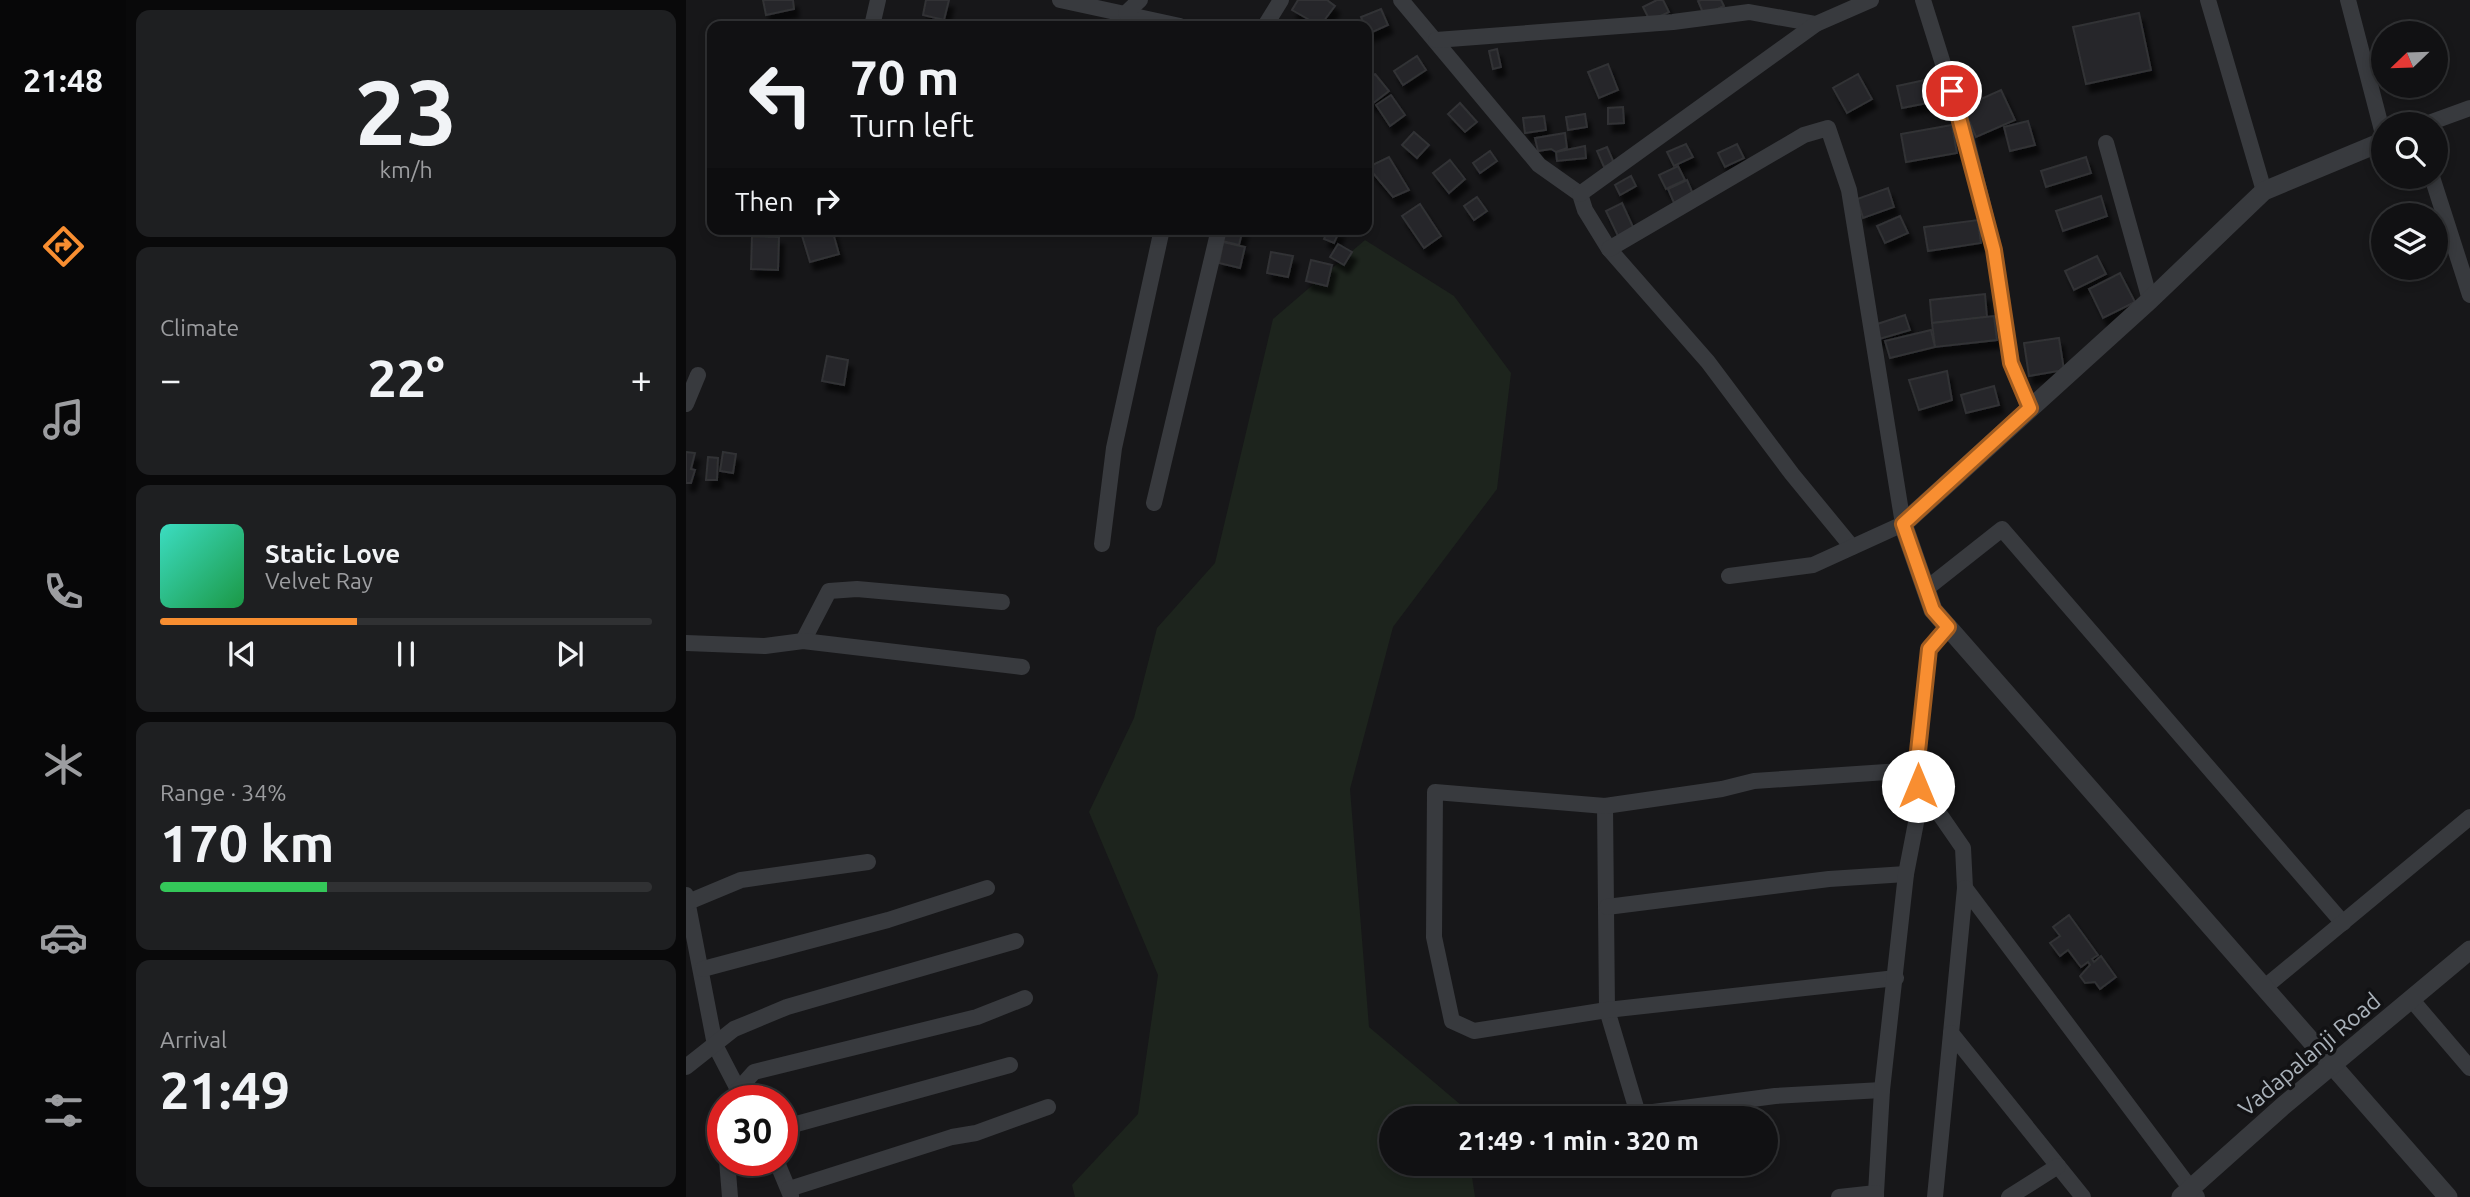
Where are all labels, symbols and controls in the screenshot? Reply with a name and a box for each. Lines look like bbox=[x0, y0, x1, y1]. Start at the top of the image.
north arrow bbox=[2371, 21, 2448, 98]
map controls bbox=[2371, 21, 2448, 280]
icon: left bbox=[735, 49, 826, 140]
text: 70 m bbox=[850, 49, 959, 104]
text: 23 bbox=[355, 60, 457, 162]
pin bbox=[1922, 61, 1982, 121]
text: 21:48 bbox=[23, 62, 103, 98]
icon: arrive bbox=[1933, 72, 1971, 110]
text: Turn left bbox=[850, 107, 974, 143]
button: search bbox=[2371, 112, 2448, 189]
text: km/h bbox=[379, 157, 433, 182]
icon: right bbox=[808, 182, 846, 220]
text: Then bbox=[735, 187, 794, 216]
button: layers bbox=[2371, 203, 2448, 280]
icon: directions bbox=[39, 222, 88, 271]
text: Climate bbox=[160, 315, 239, 340]
text: 22° bbox=[367, 349, 445, 407]
text: − bbox=[160, 358, 181, 400]
text: + bbox=[631, 358, 652, 400]
icon: music bbox=[39, 395, 88, 444]
text: Static Love bbox=[265, 539, 400, 568]
icon: phone bbox=[39, 567, 88, 616]
text: Velvet Ray bbox=[265, 568, 373, 593]
icon: previous bbox=[223, 635, 261, 673]
icon: pause bbox=[387, 635, 425, 673]
icon: next bbox=[551, 635, 589, 673]
icon: climate bbox=[39, 740, 88, 789]
position arrow bbox=[1881, 749, 1955, 823]
text: Range · 34% bbox=[160, 780, 287, 805]
text: 170 km bbox=[160, 814, 334, 872]
icon: car bbox=[39, 913, 88, 962]
street label: Vadapalanji Road bbox=[2233, 988, 2385, 1120]
text: Arrival bbox=[160, 1027, 227, 1052]
text: 21:49 bbox=[160, 1061, 290, 1119]
speed limit sign: 30 bbox=[707, 1085, 798, 1176]
icon: filters bbox=[39, 1086, 88, 1135]
text: 21:49 · 1 min · 320 m bbox=[1458, 1126, 1699, 1155]

